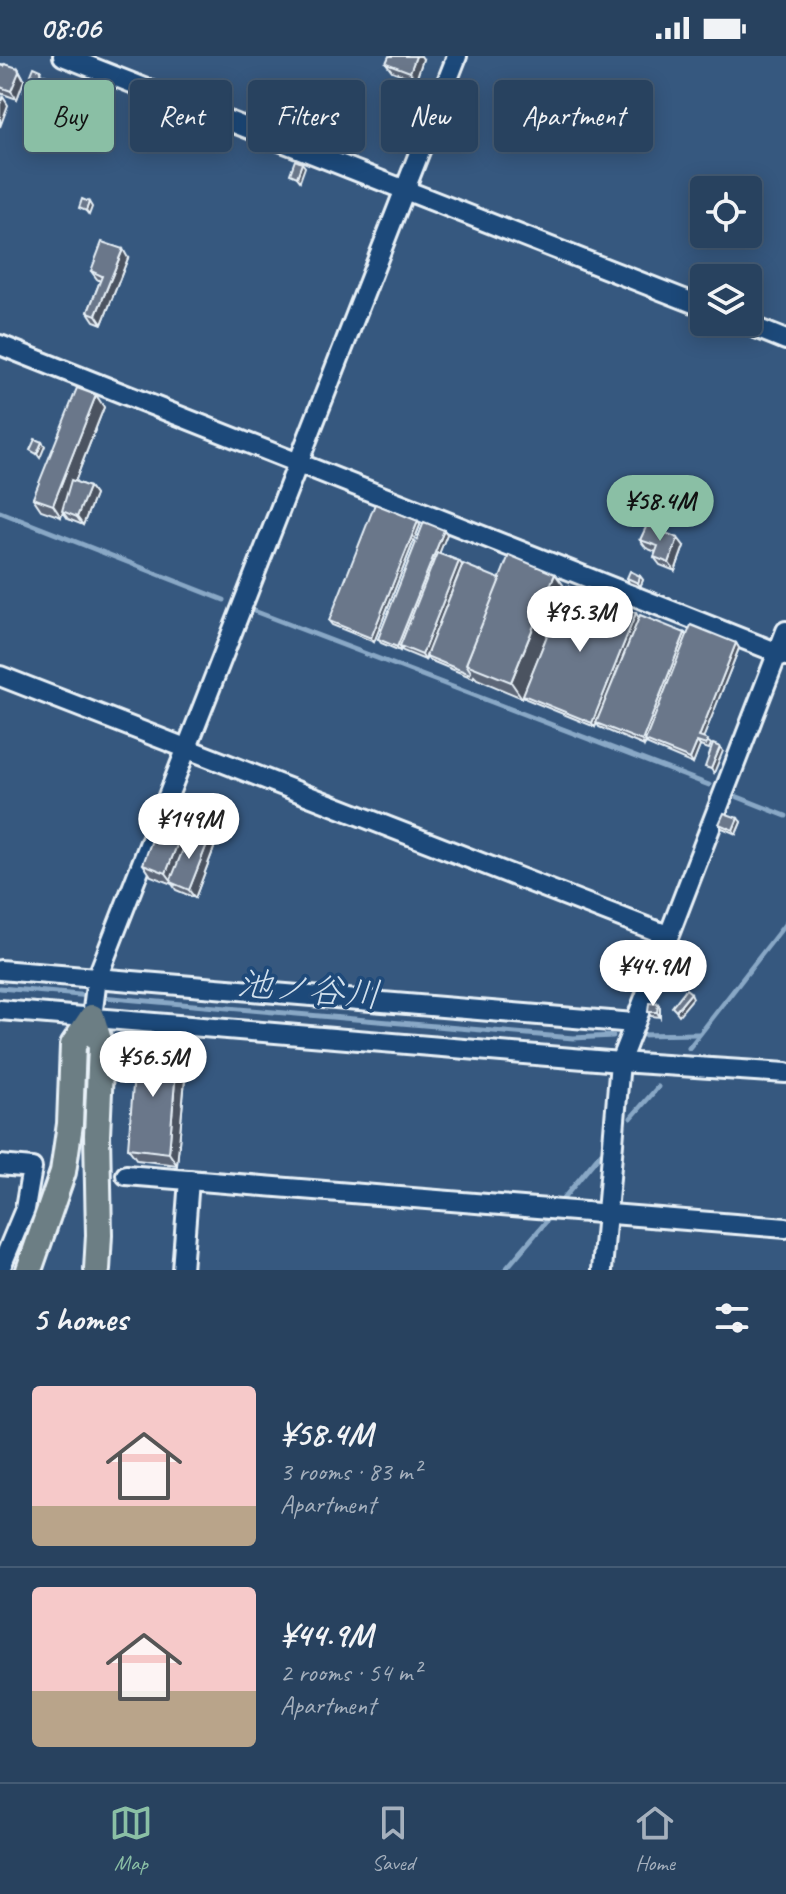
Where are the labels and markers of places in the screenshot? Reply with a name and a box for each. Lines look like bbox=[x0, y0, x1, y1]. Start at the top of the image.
pin: ¥58.4M bbox=[595, 475, 725, 543]
pin: ¥95.3M bbox=[515, 586, 645, 654]
pin: ¥149M bbox=[133, 793, 245, 861]
pin: ¥44.9M bbox=[588, 940, 718, 1008]
pin: ¥56.5M bbox=[88, 1031, 218, 1099]

